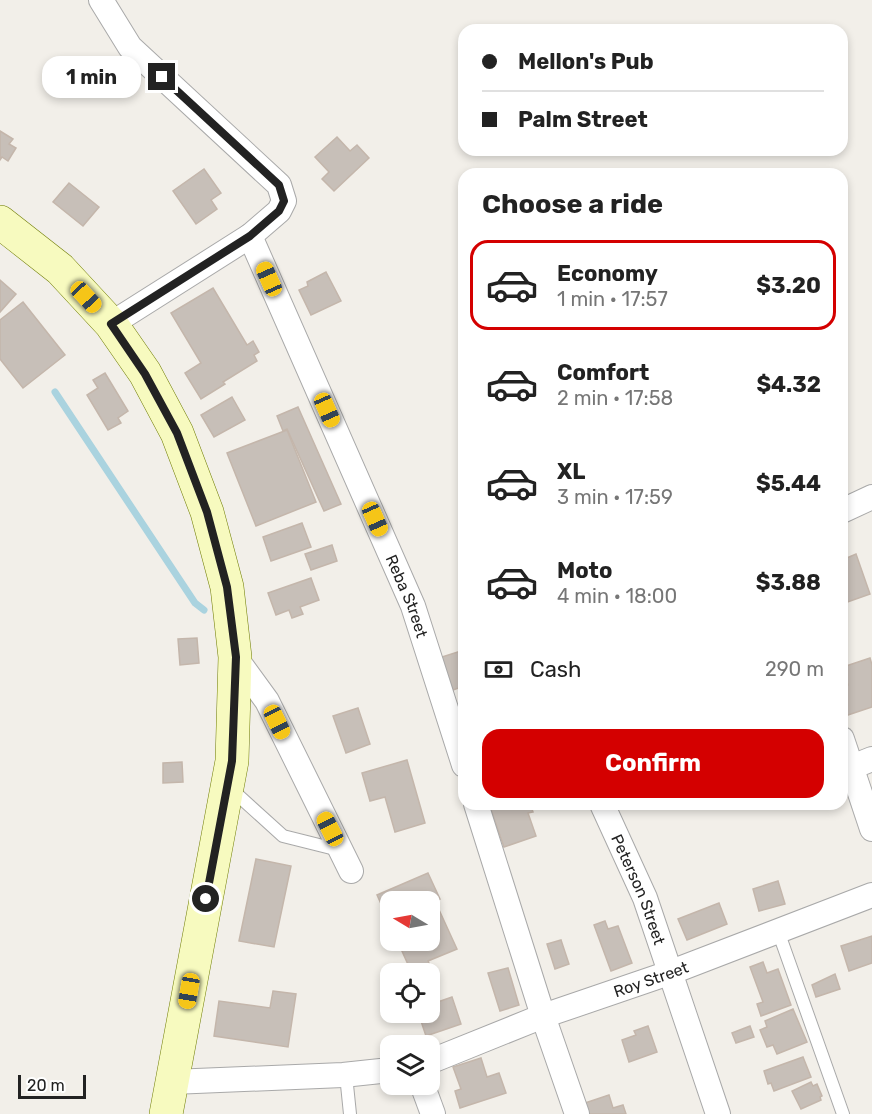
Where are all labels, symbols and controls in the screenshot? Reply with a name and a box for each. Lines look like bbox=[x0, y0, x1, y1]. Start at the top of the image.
text: Mellon's Pub bbox=[518, 48, 654, 75]
callout: 1 min bbox=[42, 56, 141, 98]
route end bbox=[148, 63, 175, 90]
text: 1 min bbox=[66, 65, 117, 89]
text: Palm Street bbox=[518, 106, 648, 133]
text: Choose a ride bbox=[482, 188, 663, 220]
icon: car bbox=[485, 258, 539, 312]
car bbox=[253, 259, 285, 299]
text: Economy bbox=[557, 260, 658, 287]
text: $3.20 bbox=[756, 272, 821, 299]
car bbox=[67, 278, 105, 316]
text: 1 min · 17:57 bbox=[557, 287, 668, 311]
icon: car bbox=[485, 357, 539, 411]
text: Comfort bbox=[557, 359, 649, 386]
text: $4.32 bbox=[756, 371, 821, 398]
text: 2 min · 17:58 bbox=[557, 386, 673, 410]
car bbox=[311, 390, 343, 430]
icon: car bbox=[485, 456, 539, 510]
text: XL bbox=[557, 458, 585, 485]
text: $5.44 bbox=[756, 470, 821, 497]
text: 3 min · 17:59 bbox=[557, 485, 673, 509]
car bbox=[359, 499, 391, 539]
street label: Reba Street bbox=[382, 552, 432, 640]
icon: car bbox=[485, 555, 539, 609]
text: Moto bbox=[557, 557, 612, 584]
text: $3.88 bbox=[756, 569, 821, 596]
text: 4 min · 18:00 bbox=[557, 584, 677, 608]
icon: cash bbox=[482, 653, 515, 686]
text: Cash bbox=[530, 656, 581, 683]
text: 290 m bbox=[765, 657, 824, 681]
car bbox=[261, 702, 293, 742]
button: Confirm bbox=[482, 729, 824, 798]
car bbox=[314, 809, 346, 849]
street label: Peterson Street bbox=[607, 831, 669, 947]
route start bbox=[192, 885, 219, 912]
north arrow bbox=[380, 891, 440, 951]
map controls bbox=[380, 891, 440, 1095]
street label: Roy Street bbox=[611, 957, 691, 1001]
button: locate bbox=[380, 963, 440, 1023]
car bbox=[177, 972, 201, 1010]
button: layers bbox=[380, 1035, 440, 1095]
scale bar bbox=[18, 1072, 86, 1100]
text: 20 m bbox=[27, 1076, 65, 1095]

